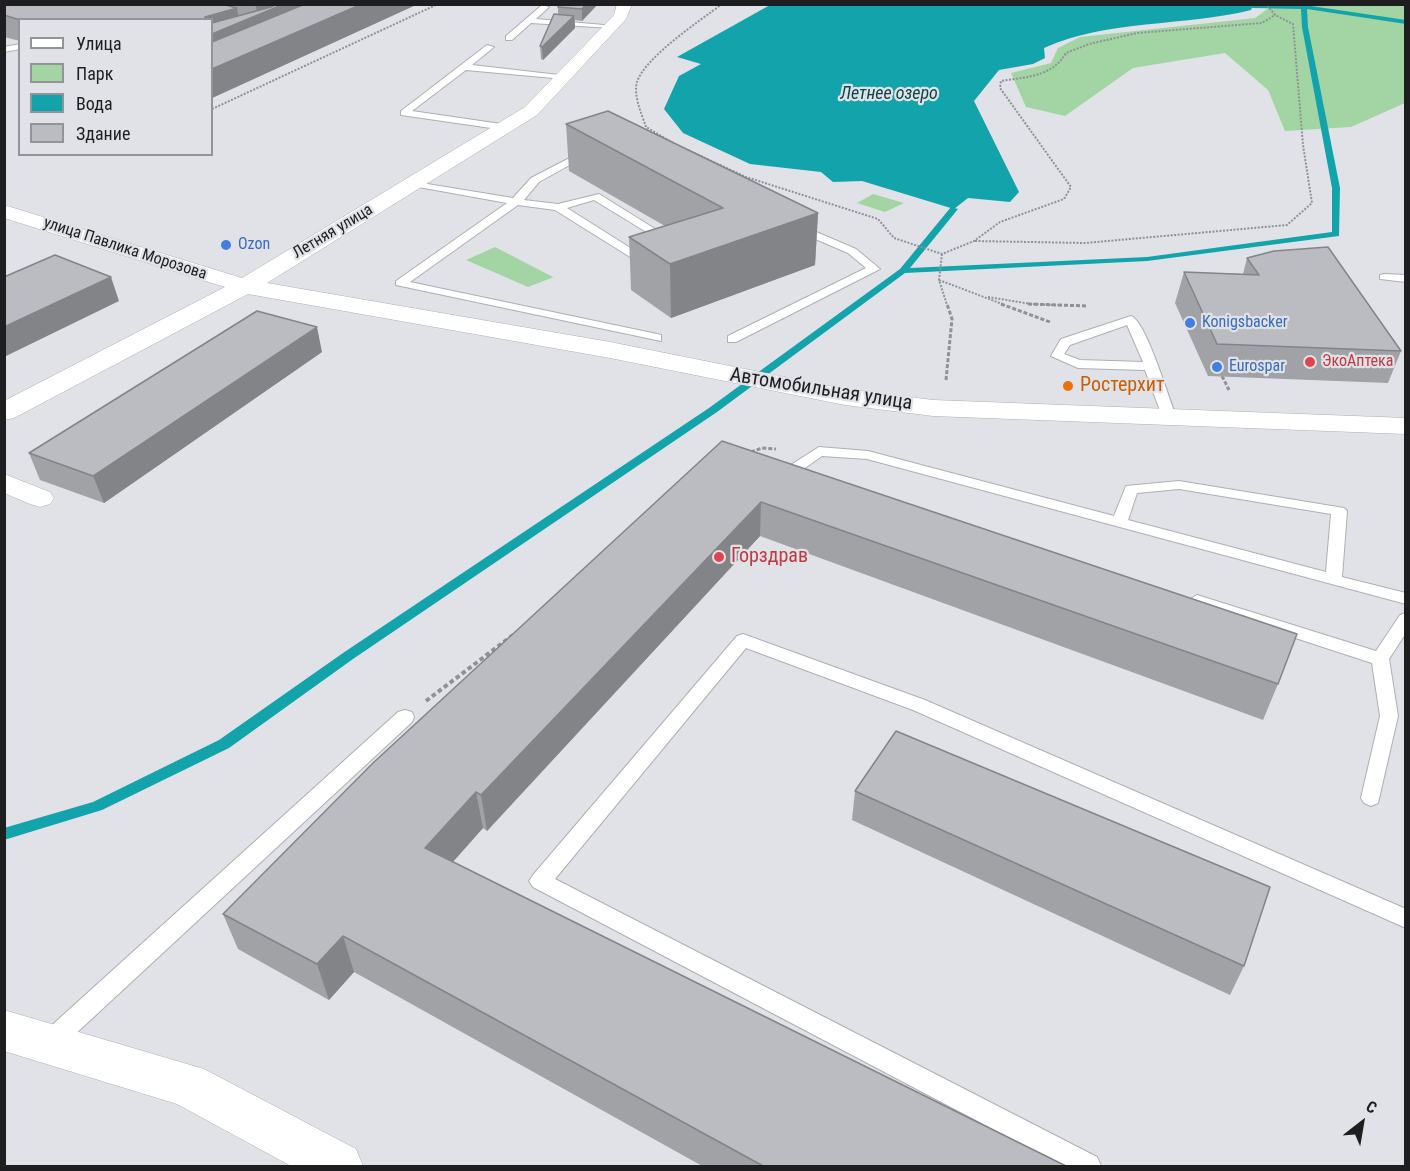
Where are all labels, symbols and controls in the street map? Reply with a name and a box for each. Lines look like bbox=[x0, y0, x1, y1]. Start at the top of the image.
legend bbox=[18, 18, 213, 156]
text: Улица bbox=[76, 33, 122, 54]
text: Парк bbox=[76, 63, 113, 84]
water label: Летнее озеро bbox=[840, 83, 938, 105]
text: Вода bbox=[76, 93, 113, 114]
text: Здание bbox=[76, 123, 130, 144]
street label: Летняя улица bbox=[289, 201, 377, 263]
street label: улица Павлика Морозова bbox=[41, 214, 209, 284]
place label: Ozon bbox=[238, 235, 270, 255]
marker: Ozon bbox=[219, 238, 233, 252]
place label: Konigsbacker bbox=[1202, 313, 1288, 333]
marker: Konigsbacker bbox=[1183, 316, 1197, 330]
place label: ЭкоАптека bbox=[1322, 352, 1393, 372]
marker: ЭкоАптека bbox=[1303, 355, 1317, 369]
place label: Eurospar bbox=[1229, 357, 1285, 377]
marker: Eurospar bbox=[1210, 360, 1224, 374]
street label: Автомобильная улица bbox=[728, 364, 914, 416]
place label: Ростерхит bbox=[1080, 374, 1165, 398]
marker: Ростерхит bbox=[1061, 379, 1075, 393]
place label: Горздрав bbox=[731, 545, 808, 569]
marker: Горздрав bbox=[712, 550, 726, 564]
north arrow bbox=[1332, 1093, 1392, 1153]
text: С bbox=[1363, 1097, 1380, 1118]

